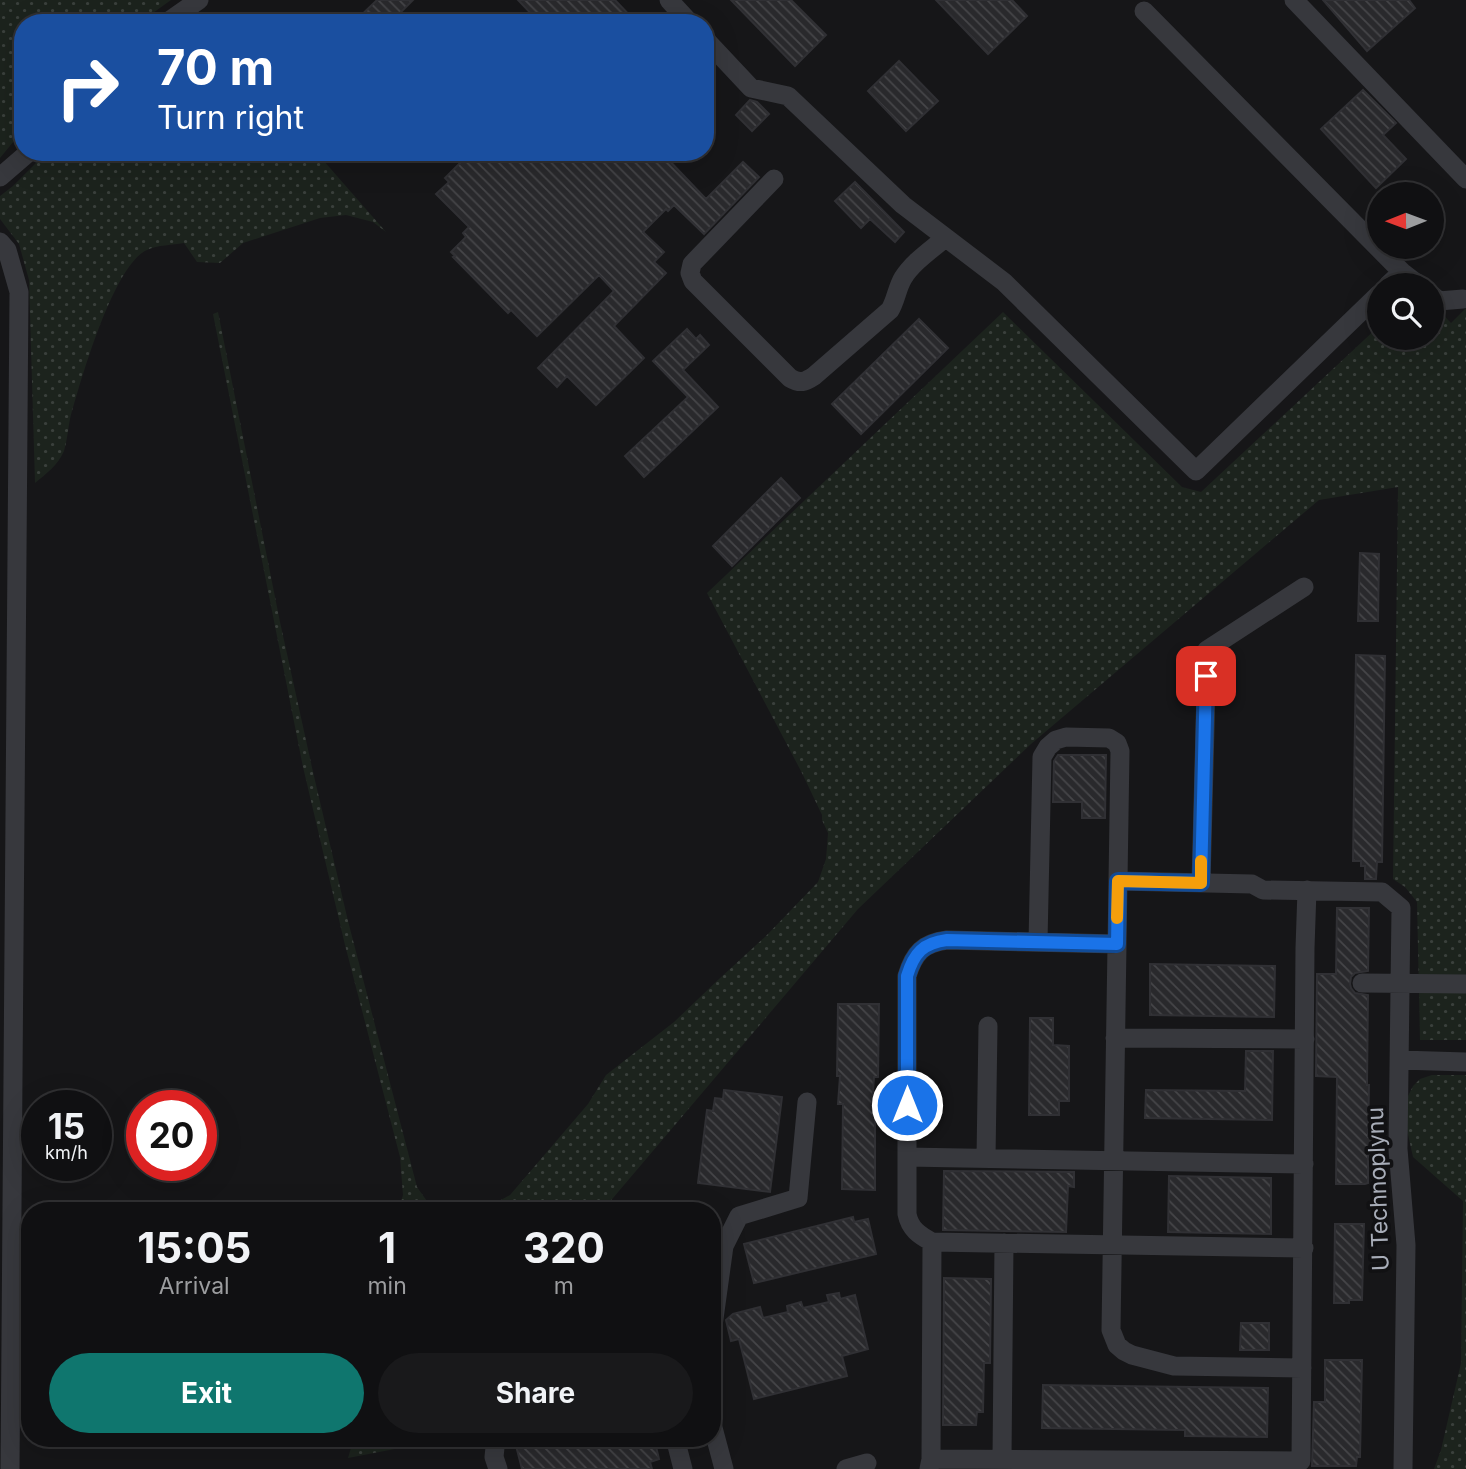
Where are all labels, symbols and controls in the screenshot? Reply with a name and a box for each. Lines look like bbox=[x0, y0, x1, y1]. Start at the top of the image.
text: 70 m bbox=[157, 38, 274, 97]
icon: right bbox=[42, 42, 133, 133]
text: Turn right bbox=[157, 98, 304, 137]
north arrow bbox=[1367, 182, 1444, 259]
map controls bbox=[1367, 182, 1444, 350]
button: search bbox=[1367, 273, 1444, 350]
pin bbox=[1176, 646, 1236, 706]
icon: arrive bbox=[1187, 657, 1225, 695]
position arrow bbox=[870, 1068, 944, 1142]
speed limit sign: 20 bbox=[126, 1090, 217, 1181]
text: 15 bbox=[48, 1105, 85, 1147]
street label: U Technoplynu bbox=[1361, 1107, 1395, 1271]
text: km/h bbox=[45, 1142, 88, 1163]
text: 15:05 bbox=[137, 1222, 251, 1273]
text: 1 bbox=[378, 1222, 396, 1273]
text: 320 bbox=[523, 1222, 605, 1273]
text: Arrival bbox=[159, 1272, 230, 1300]
text: min bbox=[367, 1272, 407, 1300]
text: m bbox=[554, 1272, 574, 1300]
button: Exit bbox=[49, 1353, 364, 1433]
button: Share bbox=[378, 1353, 693, 1433]

